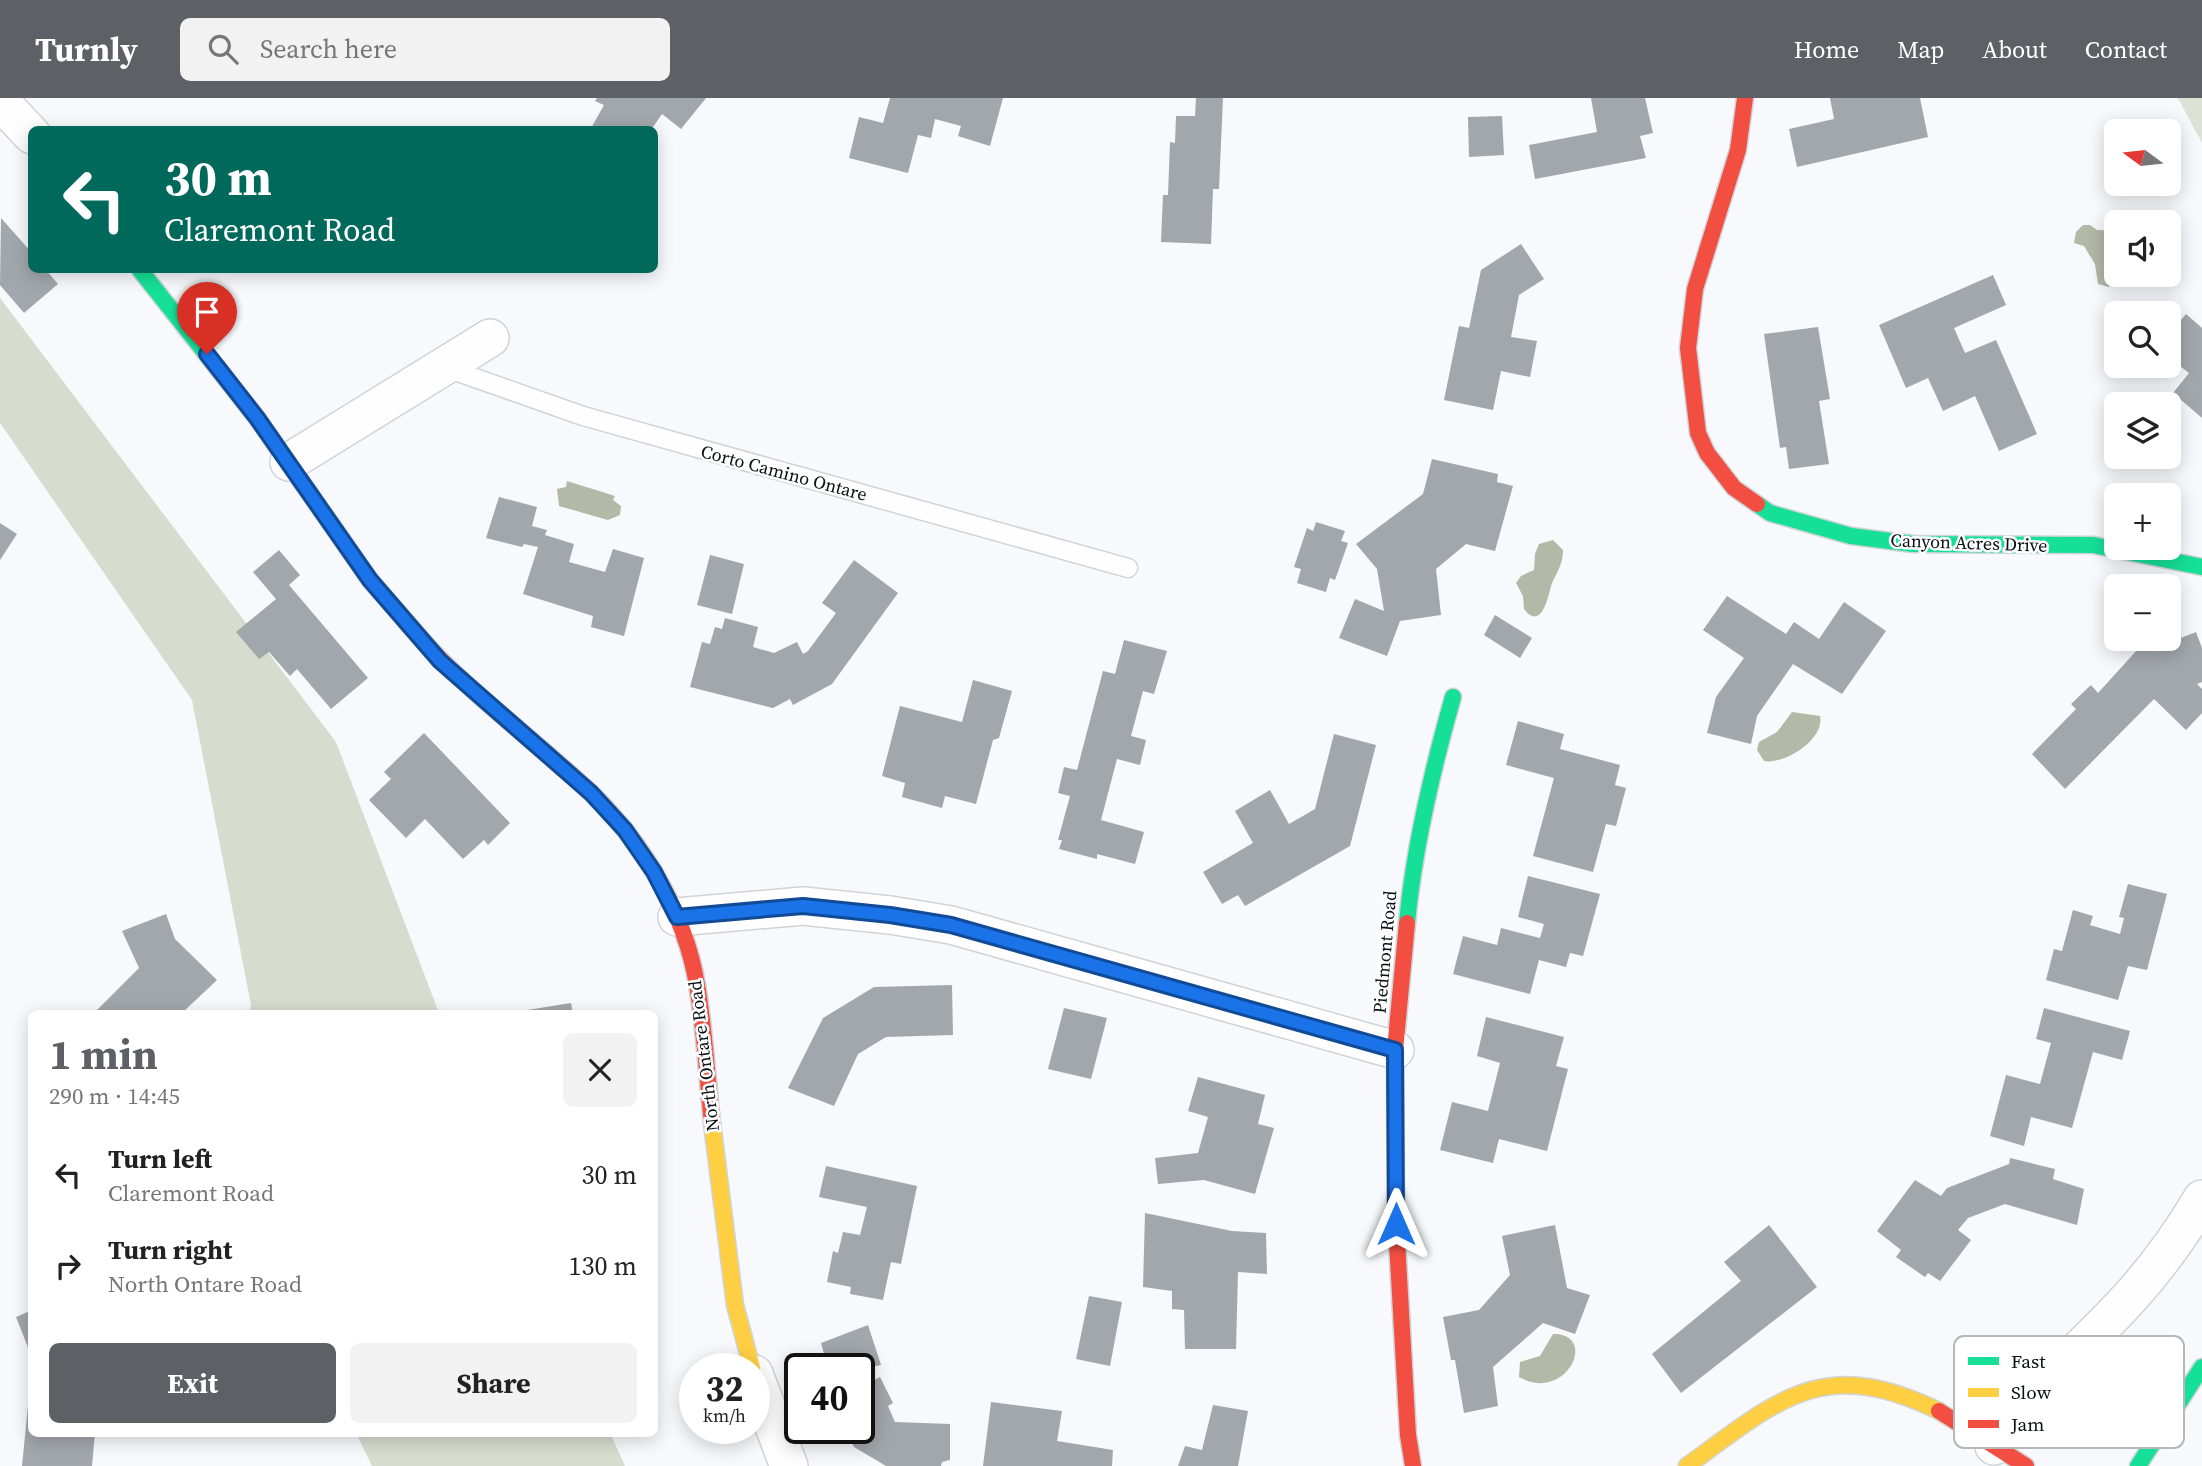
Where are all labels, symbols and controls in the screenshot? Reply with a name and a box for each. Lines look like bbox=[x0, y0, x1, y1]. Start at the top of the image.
search box bbox=[180, 18, 670, 81]
text: Turnly bbox=[35, 27, 138, 72]
icon: search bbox=[204, 30, 242, 68]
text: Search here bbox=[260, 31, 397, 67]
text: Home bbox=[1794, 33, 1859, 66]
text: Map bbox=[1897, 33, 1944, 66]
text: About bbox=[1982, 33, 2047, 66]
text: Contact bbox=[2085, 33, 2167, 66]
north arrow bbox=[2104, 119, 2180, 196]
map controls bbox=[2104, 119, 2181, 651]
text: 30 m bbox=[164, 144, 272, 211]
icon: left bbox=[49, 154, 140, 245]
text: Claremont Road bbox=[164, 208, 395, 252]
button: sound bbox=[2104, 210, 2181, 287]
pin bbox=[177, 282, 237, 354]
icon: arrive bbox=[188, 293, 226, 331]
button: search bbox=[2104, 301, 2181, 378]
button: layers bbox=[2104, 392, 2181, 469]
street label: Corto Camino Ontare bbox=[698, 438, 870, 507]
button: + bbox=[2104, 483, 2181, 560]
street label: Canyon Acres Drive bbox=[1890, 527, 2048, 558]
button: − bbox=[2104, 574, 2181, 651]
street label: Piedmont Road bbox=[1367, 889, 1402, 1014]
street label: North Ontare Road bbox=[682, 979, 725, 1133]
text: 1 min bbox=[49, 1025, 158, 1083]
button: close bbox=[563, 1033, 637, 1107]
text: 290 m · 14:45 bbox=[49, 1080, 180, 1112]
text: Turn left bbox=[108, 1141, 212, 1177]
icon: left bbox=[49, 1156, 87, 1194]
text: 30 m bbox=[582, 1157, 637, 1193]
text: Claremont Road bbox=[108, 1177, 274, 1209]
position arrow bbox=[1359, 1187, 1433, 1261]
text: Turn right bbox=[108, 1232, 232, 1268]
icon: right bbox=[49, 1247, 87, 1285]
text: 130 m bbox=[569, 1248, 637, 1284]
text: North Ontare Road bbox=[108, 1268, 302, 1300]
legend bbox=[1954, 1336, 2184, 1448]
button: Exit bbox=[49, 1343, 336, 1423]
button: Share bbox=[350, 1343, 637, 1423]
text: Fast bbox=[2011, 1348, 2046, 1374]
speed limit sign: 40 bbox=[784, 1353, 875, 1444]
text: 32 bbox=[706, 1365, 743, 1413]
text: Slow bbox=[2011, 1379, 2052, 1405]
text: km/h bbox=[703, 1403, 746, 1428]
text: Jam bbox=[2010, 1411, 2044, 1437]

